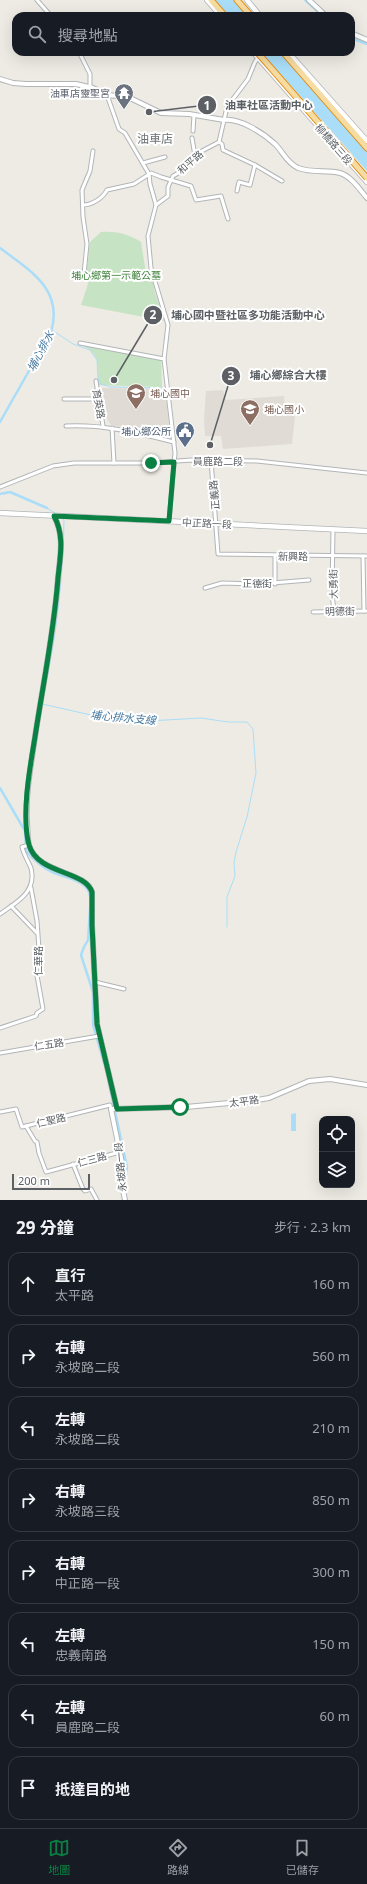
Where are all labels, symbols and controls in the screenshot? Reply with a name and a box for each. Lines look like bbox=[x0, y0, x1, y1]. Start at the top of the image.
search box bbox=[12, 12, 355, 56]
icon: search bbox=[26, 23, 48, 45]
text: 搜尋地點 bbox=[58, 25, 118, 45]
temple icon: 油車店靈聖宮 bbox=[113, 82, 135, 110]
place label: 油車店靈聖宮 bbox=[50, 86, 110, 100]
callout: 油車社區活動中心 bbox=[197, 94, 321, 117]
text: 1 bbox=[204, 97, 210, 114]
text: 油車社區活動中心 bbox=[225, 97, 313, 112]
street label: 柳橋路三段 bbox=[312, 121, 356, 167]
district label: 油車店 bbox=[137, 130, 173, 147]
street label: 和平路 bbox=[174, 147, 206, 177]
park label: 埔心鄉第一示範公墓 bbox=[71, 268, 161, 282]
callout: 埔心國中暨社區多功能活動中心 bbox=[143, 303, 333, 326]
text: 2 bbox=[150, 306, 157, 323]
text: 埔心國中暨社區多功能活動中心 bbox=[171, 307, 325, 322]
water label: 埔心排水 bbox=[23, 327, 57, 374]
callout: 埔心鄉綜合大樓 bbox=[221, 364, 334, 387]
text: 3 bbox=[228, 367, 235, 384]
text: 埔心鄉綜合大樓 bbox=[250, 367, 327, 382]
school or university icon: 埔心國中 bbox=[125, 382, 147, 410]
place label: 埔心國中 bbox=[150, 386, 190, 400]
street label: 育英路 bbox=[90, 388, 108, 420]
school or university icon: 埔心國小 bbox=[239, 398, 261, 426]
place label: 埔心國小 bbox=[264, 402, 304, 416]
public building icon: 埔心鄉公所 bbox=[174, 420, 196, 448]
place label: 埔心鄉公所 bbox=[121, 424, 171, 438]
route end bbox=[142, 454, 160, 472]
street label: 員鹿路二段 bbox=[193, 454, 243, 468]
street label: 正義路 bbox=[206, 479, 222, 511]
street label: 中正路一段 bbox=[182, 515, 232, 531]
street label: 新興路 bbox=[278, 549, 308, 563]
street label: 大勇街 bbox=[326, 569, 340, 599]
street label: 正德街 bbox=[242, 576, 272, 590]
street label: 明德街 bbox=[325, 604, 355, 618]
water label: 埔心排水支線 bbox=[89, 707, 159, 728]
street label: 仁華路 bbox=[31, 946, 45, 976]
street label: 仁五路 bbox=[33, 1035, 65, 1053]
street label: 太平路 bbox=[228, 1092, 260, 1110]
route start bbox=[171, 1098, 189, 1116]
street label: 仁聖路 bbox=[35, 1110, 67, 1130]
map controls bbox=[319, 1116, 355, 1188]
button: locate bbox=[319, 1116, 355, 1152]
street label: 永坡路一段 bbox=[111, 1141, 129, 1193]
street label: 仁三路 bbox=[76, 1148, 108, 1170]
button: layers bbox=[319, 1152, 355, 1188]
scale bar bbox=[12, 1172, 90, 1191]
text: 200 m bbox=[18, 1173, 50, 1188]
text: 29 分鐘 bbox=[16, 1216, 74, 1239]
text: 步行 · 2.3 km bbox=[274, 1218, 351, 1236]
text: 直行 bbox=[55, 1265, 85, 1285]
icon: ahead bbox=[17, 1273, 39, 1295]
text: 160 m bbox=[312, 1275, 350, 1293]
text: 太平路 bbox=[55, 1286, 94, 1304]
text: 右轉 bbox=[55, 1337, 85, 1357]
icon: right bbox=[17, 1345, 39, 1367]
text: 560 m bbox=[312, 1347, 350, 1365]
text: 永坡路二段 bbox=[55, 1358, 120, 1376]
text: 左轉 bbox=[55, 1409, 85, 1429]
icon: left bbox=[17, 1417, 39, 1439]
text: 210 m bbox=[312, 1419, 350, 1437]
text: 永坡路二段 bbox=[55, 1430, 120, 1448]
text: 右轉 bbox=[55, 1481, 85, 1501]
icon: right bbox=[17, 1489, 39, 1511]
text: 850 m bbox=[312, 1491, 350, 1509]
text: 永坡路三段 bbox=[55, 1502, 120, 1520]
text: 右轉 bbox=[55, 1553, 85, 1573]
icon: right bbox=[17, 1561, 39, 1583]
text: 300 m bbox=[312, 1563, 350, 1581]
text: 中正路一段 bbox=[55, 1574, 120, 1592]
text: 左轉 bbox=[55, 1625, 85, 1645]
icon: left bbox=[17, 1633, 39, 1655]
text: 150 m bbox=[312, 1635, 350, 1653]
text: 忠義南路 bbox=[55, 1646, 107, 1664]
text: 左轉 bbox=[55, 1697, 85, 1717]
icon: left bbox=[17, 1705, 39, 1727]
text: 60 m bbox=[320, 1707, 350, 1725]
text: 員鹿路二段 bbox=[55, 1718, 120, 1736]
icon: arrive bbox=[17, 1777, 39, 1799]
text: 抵達目的地 bbox=[55, 1779, 130, 1799]
tab: 地圖 bbox=[48, 1837, 70, 1877]
tab: 路線 bbox=[167, 1837, 189, 1877]
tab: 已儲存 bbox=[286, 1837, 319, 1877]

